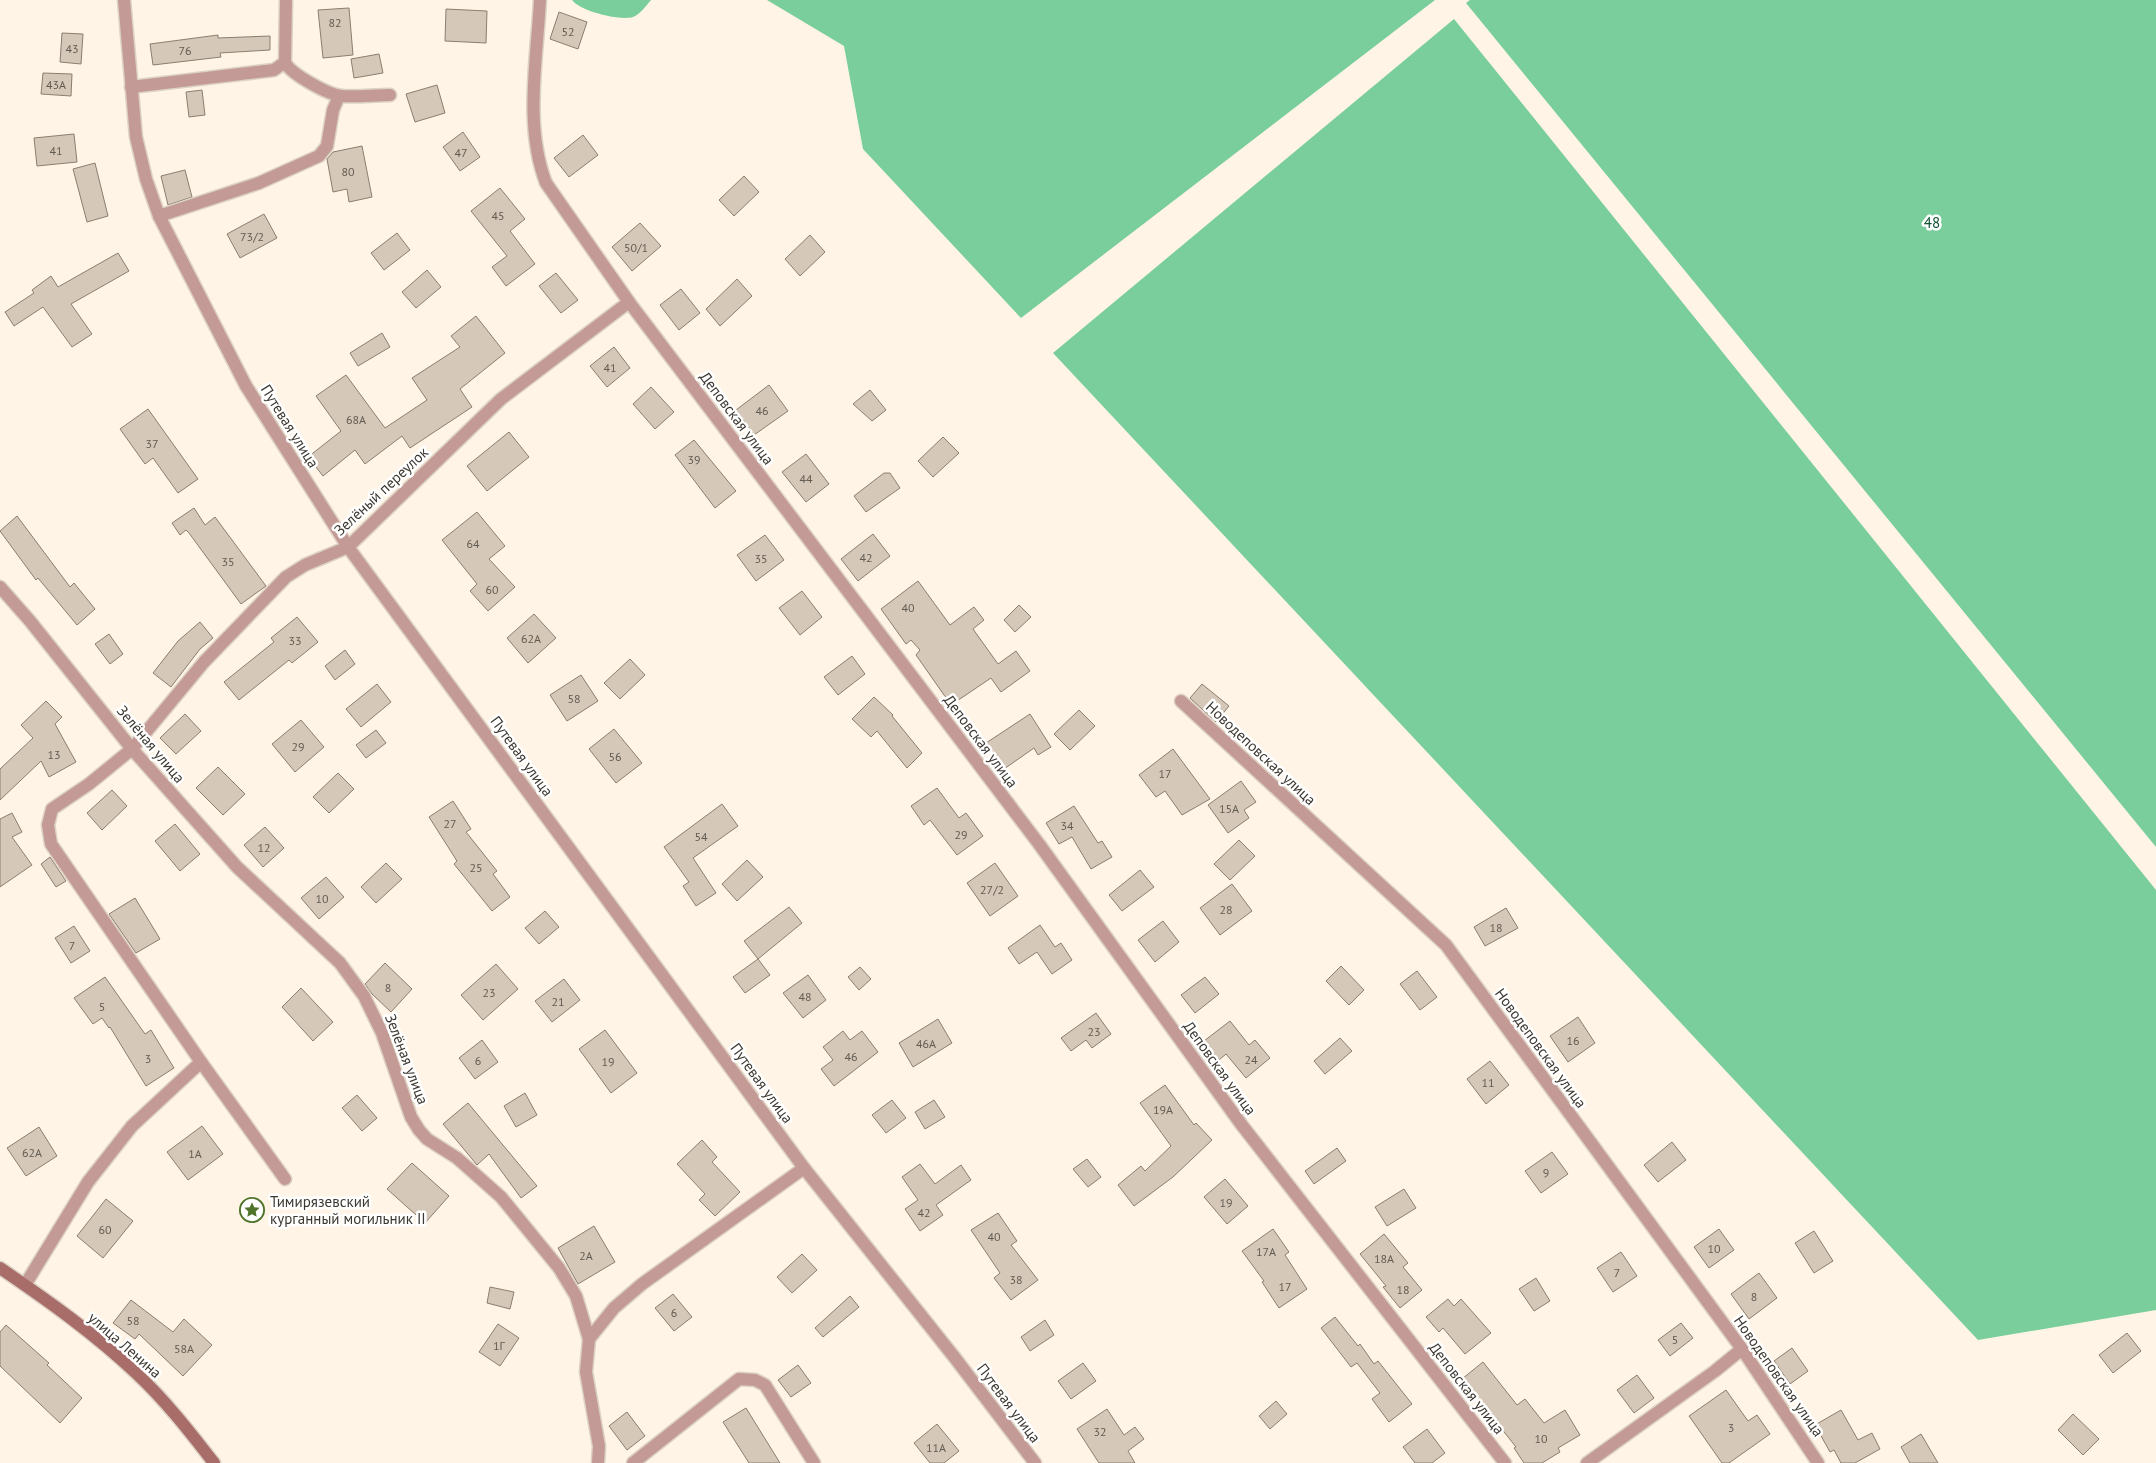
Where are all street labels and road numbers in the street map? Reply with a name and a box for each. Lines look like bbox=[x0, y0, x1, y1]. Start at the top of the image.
street label: Деповская улица bbox=[696, 368, 778, 468]
street label: Путевая улица bbox=[257, 381, 323, 471]
street label: Зелёный переулок bbox=[330, 442, 432, 539]
street label: Деповская улица bbox=[940, 691, 1022, 791]
street label: Новодеповская улица bbox=[1202, 697, 1320, 809]
street label: Зелёная улица bbox=[113, 701, 189, 787]
street label: Путевая улица bbox=[487, 712, 557, 800]
street label: Новодеповская улица bbox=[1491, 984, 1591, 1112]
street label: Зелёная улица bbox=[381, 1011, 433, 1107]
street label: Деповская улица bbox=[1180, 1017, 1260, 1119]
street label: Путевая улица bbox=[727, 1039, 797, 1127]
street label: улица Ленина bbox=[84, 1308, 166, 1382]
street label: Новодеповская улица bbox=[1730, 1312, 1828, 1440]
street label: Деповская улица bbox=[1425, 1338, 1509, 1438]
street label: Путевая улица bbox=[973, 1360, 1045, 1446]

